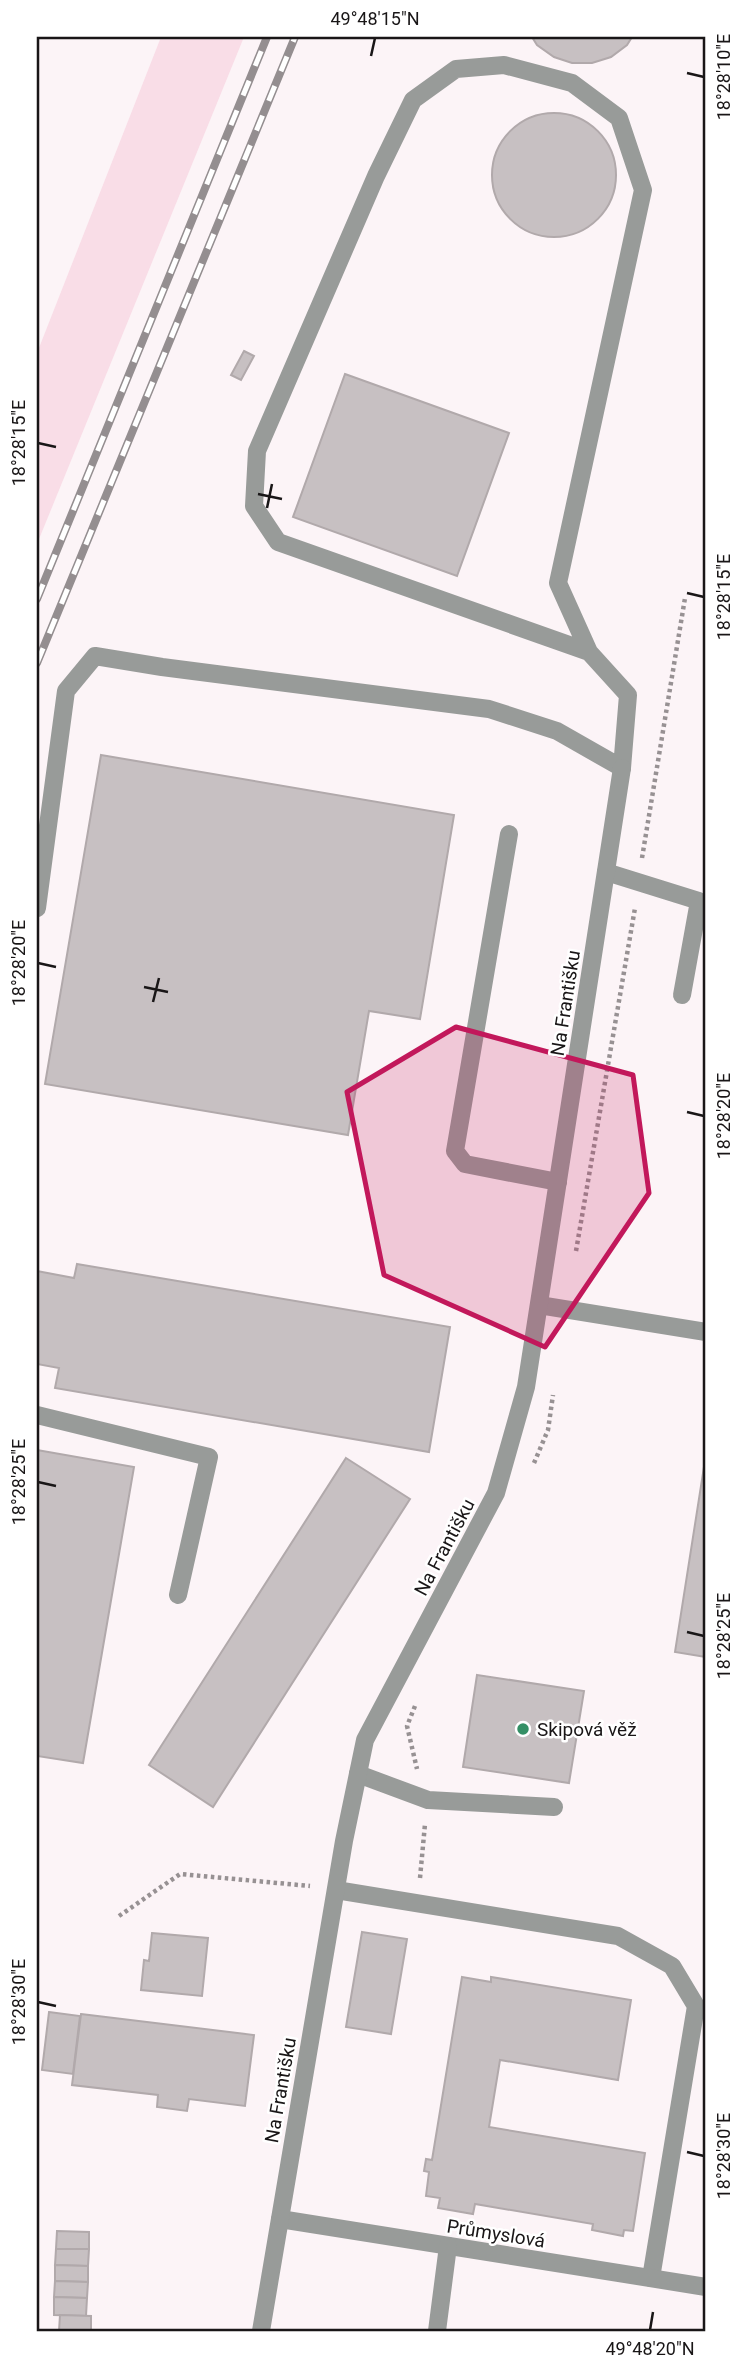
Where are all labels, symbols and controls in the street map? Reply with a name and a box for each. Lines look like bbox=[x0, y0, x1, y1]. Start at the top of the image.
text: 49°48'15"N bbox=[330, 8, 420, 29]
text: 18°28'10"E bbox=[713, 34, 734, 120]
text: 18°28'15"E bbox=[8, 400, 29, 486]
text: 18°28'15"E bbox=[713, 554, 734, 640]
text: 18°28'20"E bbox=[8, 920, 29, 1006]
street label: Na Františku bbox=[546, 949, 585, 1057]
text: 18°28'20"E bbox=[713, 1073, 734, 1159]
text: 18°28'25"E bbox=[8, 1439, 29, 1525]
street label: Na Františku bbox=[409, 1495, 480, 1600]
text: 18°28'25"E bbox=[713, 1593, 734, 1679]
place label: Skipová věž bbox=[537, 1718, 637, 1741]
marker: Skipová věž bbox=[515, 1721, 531, 1737]
text: 18°28'30"E bbox=[8, 1959, 29, 2045]
street label: Na Františku bbox=[260, 2036, 301, 2145]
text: 18°28'30"E bbox=[713, 2113, 734, 2199]
street label: Průmyslová bbox=[445, 2214, 547, 2253]
text: 49°48'20"N bbox=[605, 2338, 695, 2359]

